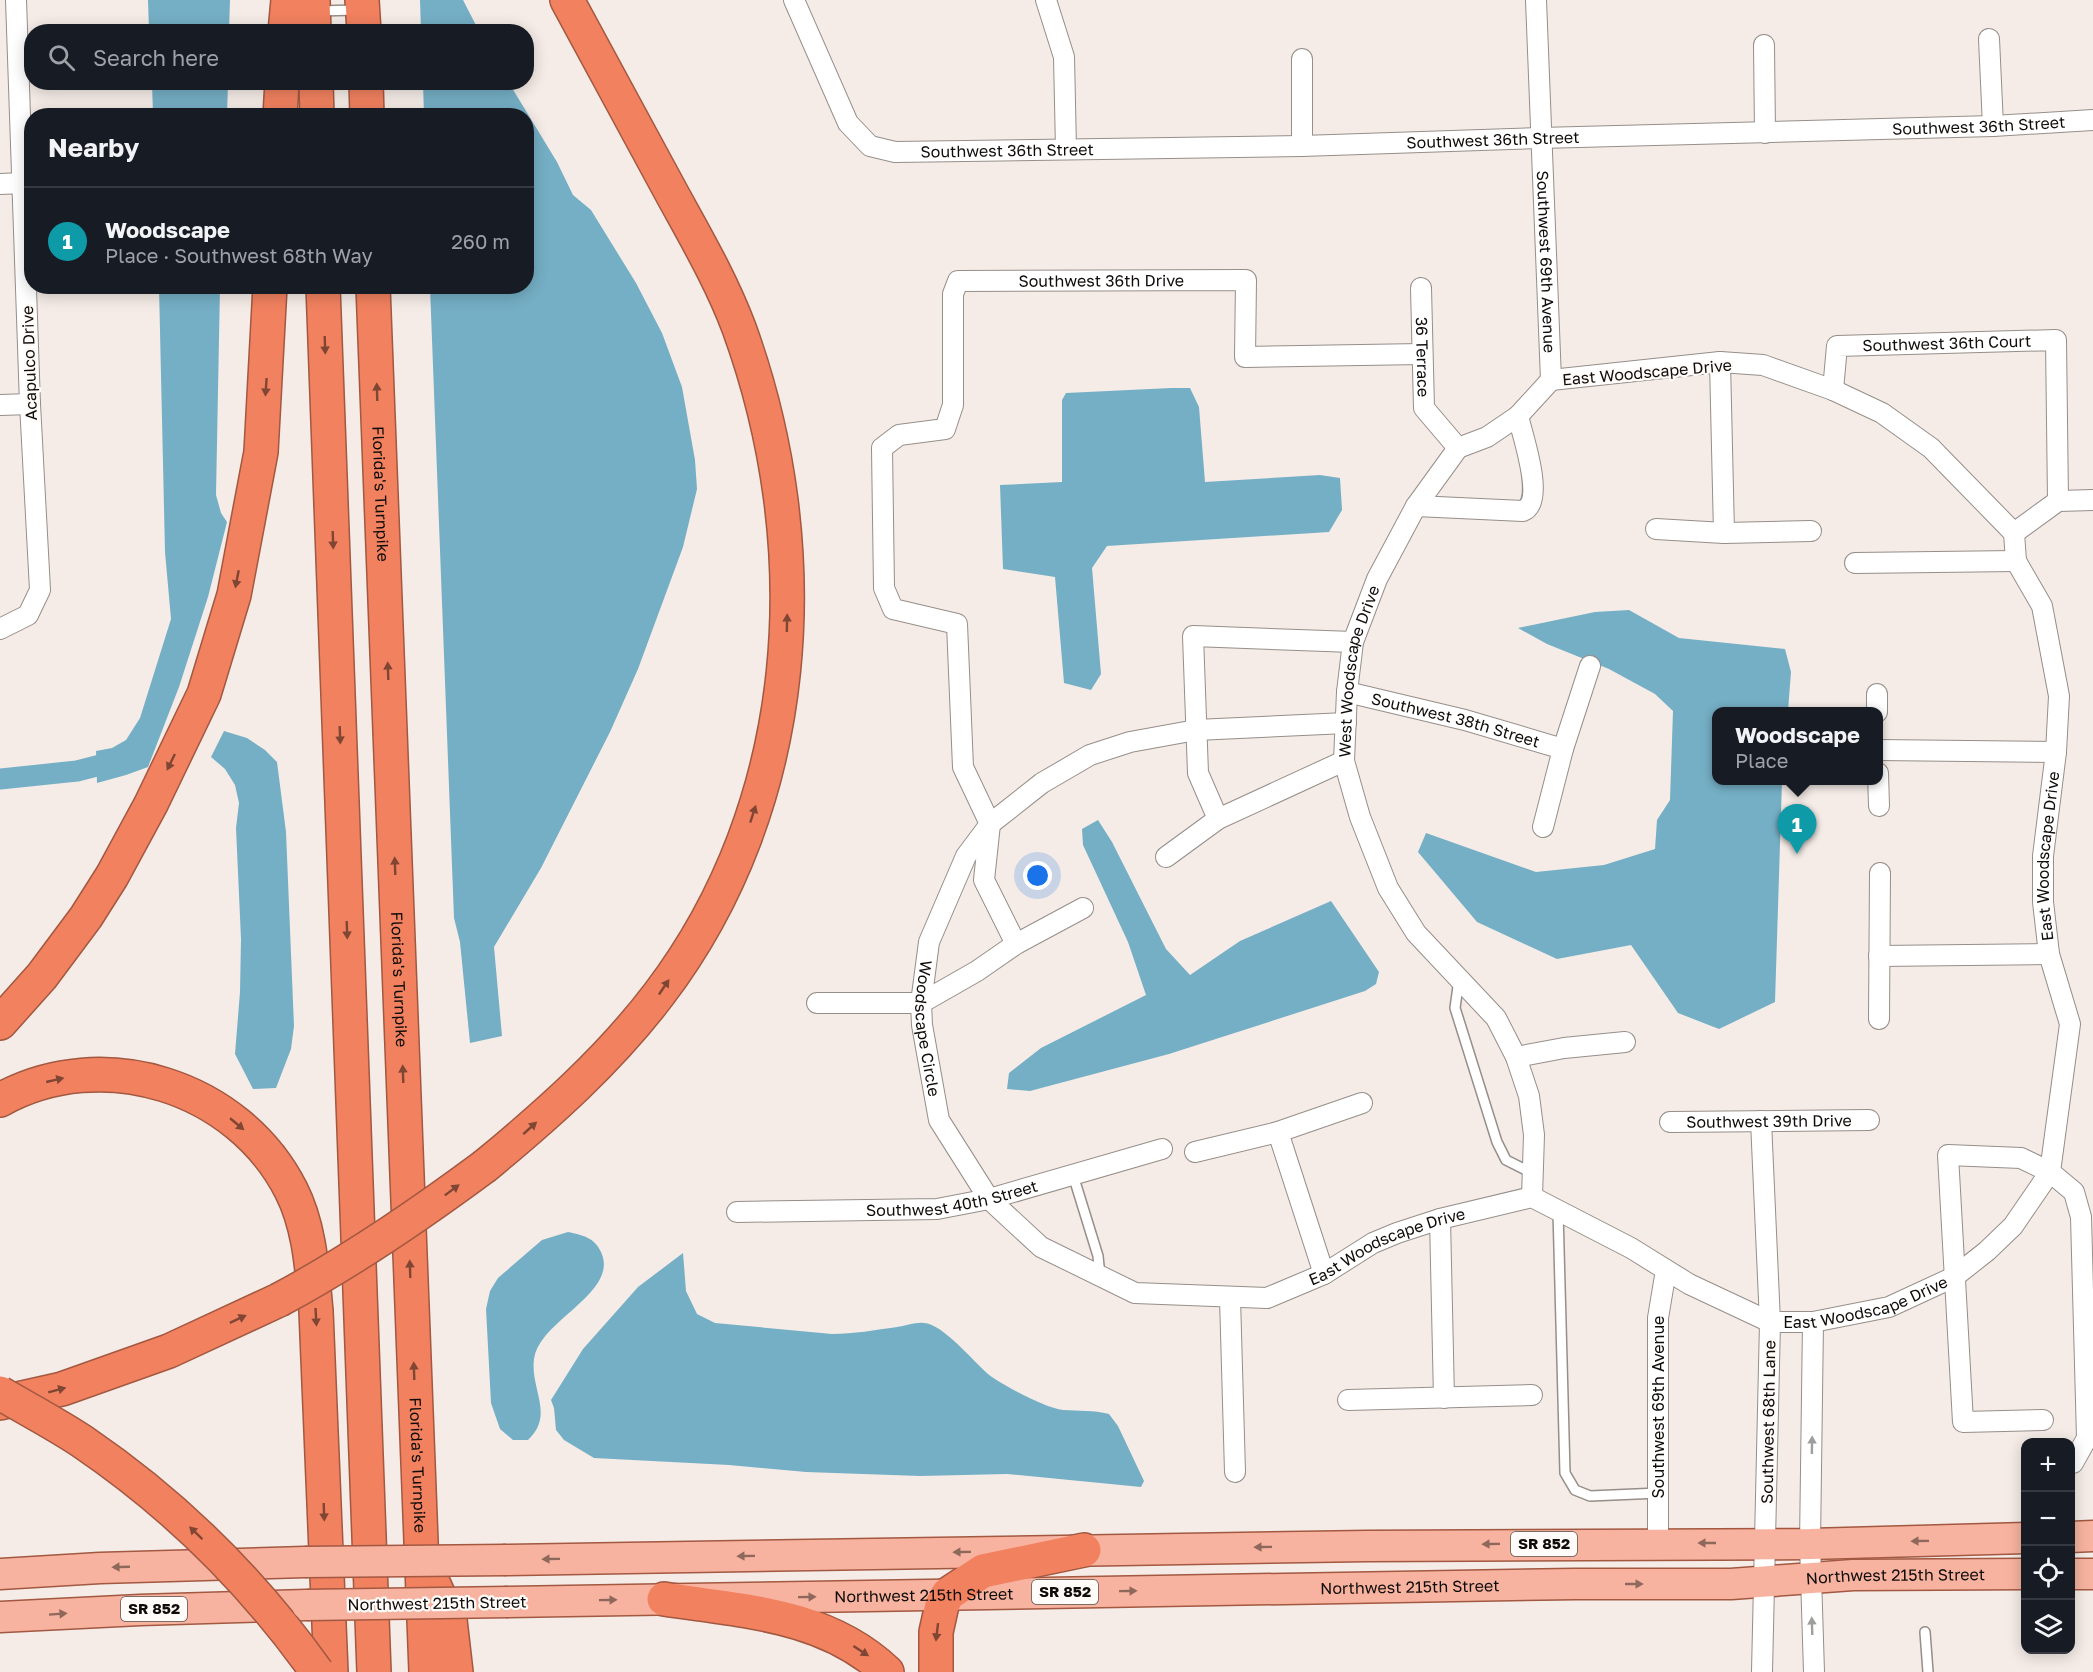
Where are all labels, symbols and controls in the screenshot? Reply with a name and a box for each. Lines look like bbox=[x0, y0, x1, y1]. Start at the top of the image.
search box bbox=[24, 24, 534, 90]
icon: search bbox=[45, 41, 78, 74]
text: Search here bbox=[93, 44, 219, 71]
street label: Southwest 36th Street bbox=[1892, 112, 2066, 139]
street label: Southwest 36th Street bbox=[1406, 127, 1580, 152]
text: Nearby bbox=[48, 132, 139, 163]
street label: Southwest 36th Street bbox=[920, 139, 1094, 162]
street label: Southwest 69th Avenue bbox=[1533, 170, 1560, 354]
text: Woodscape bbox=[105, 216, 230, 243]
text: 1 bbox=[62, 229, 73, 253]
text: 260 m bbox=[451, 229, 510, 253]
text: Place · Southwest 68th Way bbox=[105, 243, 373, 267]
street label: Southwest 36th Drive bbox=[1018, 270, 1184, 291]
street label: Acapulco Drive bbox=[17, 305, 41, 421]
street label: 36 Terrace bbox=[1412, 317, 1434, 397]
street label: Southwest 36th Court bbox=[1862, 331, 2032, 355]
one-way arrow bbox=[321, 335, 330, 354]
street label: East Woodscape Drive bbox=[1561, 355, 1733, 389]
one-way arrow bbox=[261, 377, 270, 396]
one-way arrow bbox=[372, 383, 381, 402]
street label: Florida's Turnpike bbox=[368, 426, 394, 562]
one-way arrow bbox=[328, 530, 337, 549]
one-way arrow bbox=[232, 570, 241, 589]
street label: West Woodscape Drive bbox=[1334, 582, 1384, 758]
one-way arrow bbox=[782, 614, 792, 633]
one-way arrow bbox=[383, 662, 392, 681]
street label: Southwest 38th Street bbox=[1369, 688, 1542, 752]
popup bbox=[1712, 707, 1883, 785]
text: Woodscape bbox=[1735, 721, 1860, 748]
one-way arrow bbox=[335, 725, 344, 744]
text: Place bbox=[1735, 748, 1788, 772]
one-way arrow bbox=[166, 754, 176, 771]
street label: East Woodscape Drive bbox=[2033, 770, 2064, 942]
pin: 1 bbox=[1778, 804, 1816, 854]
one-way arrow bbox=[749, 805, 758, 823]
one-way arrow bbox=[391, 856, 400, 875]
your location bbox=[1023, 861, 1052, 890]
street label: Florida's Turnpike bbox=[387, 911, 412, 1048]
one-way arrow bbox=[342, 920, 352, 939]
street label: Woodscape Circle bbox=[911, 959, 945, 1098]
one-way arrow bbox=[658, 979, 669, 995]
one-way arrow bbox=[398, 1065, 408, 1084]
one-way arrow bbox=[45, 1074, 64, 1084]
street label: Southwest 39th Drive bbox=[1686, 1110, 1852, 1132]
one-way arrow bbox=[229, 1117, 244, 1130]
one-way arrow bbox=[522, 1122, 537, 1135]
street label: Southwest 40th Street bbox=[866, 1176, 1040, 1220]
one-way arrow bbox=[444, 1184, 460, 1196]
street label: East Woodscape Drive bbox=[1306, 1203, 1467, 1289]
one-way arrow bbox=[406, 1259, 415, 1278]
street label: East Woodscape Drive bbox=[1783, 1271, 1951, 1332]
one-way arrow bbox=[311, 1307, 320, 1326]
one-way arrow bbox=[230, 1314, 247, 1323]
street label: Southwest 69th Avenue bbox=[1648, 1316, 1668, 1498]
street label: Southwest 68th Lane bbox=[1757, 1340, 1779, 1504]
one-way arrow bbox=[410, 1361, 419, 1380]
one-way arrow bbox=[48, 1384, 66, 1394]
street label: Florida's Turnpike bbox=[406, 1397, 431, 1533]
one-way arrow bbox=[1807, 1436, 1817, 1455]
map controls bbox=[2021, 1438, 2075, 1654]
button: + bbox=[2021, 1438, 2075, 1492]
button: − bbox=[2021, 1492, 2075, 1546]
one-way arrow bbox=[320, 1502, 329, 1521]
one-way arrow bbox=[189, 1527, 204, 1540]
road number: SR 852 bbox=[1511, 1532, 1577, 1556]
one-way arrow bbox=[1911, 1536, 1930, 1546]
one-way arrow bbox=[1698, 1538, 1717, 1548]
one-way arrow bbox=[1482, 1540, 1501, 1549]
one-way arrow bbox=[1254, 1542, 1273, 1552]
button: locate bbox=[2021, 1546, 2075, 1600]
one-way arrow bbox=[953, 1547, 972, 1557]
one-way arrow bbox=[737, 1551, 756, 1561]
one-way arrow bbox=[542, 1554, 561, 1564]
one-way arrow bbox=[111, 1563, 130, 1572]
street label: Northwest 215th Street bbox=[1805, 1564, 1985, 1588]
street label: Northwest 215th Street bbox=[1320, 1575, 1500, 1598]
one-way arrow bbox=[1624, 1579, 1643, 1589]
road number: SR 852 bbox=[1032, 1580, 1098, 1604]
street label: Northwest 215th Street bbox=[834, 1583, 1014, 1606]
one-way arrow bbox=[1118, 1587, 1137, 1596]
street label: Northwest 215th Street bbox=[347, 1591, 527, 1615]
one-way arrow bbox=[797, 1592, 816, 1601]
one-way arrow bbox=[599, 1595, 618, 1605]
road number: SR 852 bbox=[121, 1597, 187, 1621]
button: layers bbox=[2021, 1600, 2075, 1654]
one-way arrow bbox=[49, 1609, 68, 1618]
one-way arrow bbox=[1808, 1616, 1817, 1635]
one-way arrow bbox=[932, 1623, 941, 1642]
one-way arrow bbox=[853, 1645, 869, 1656]

